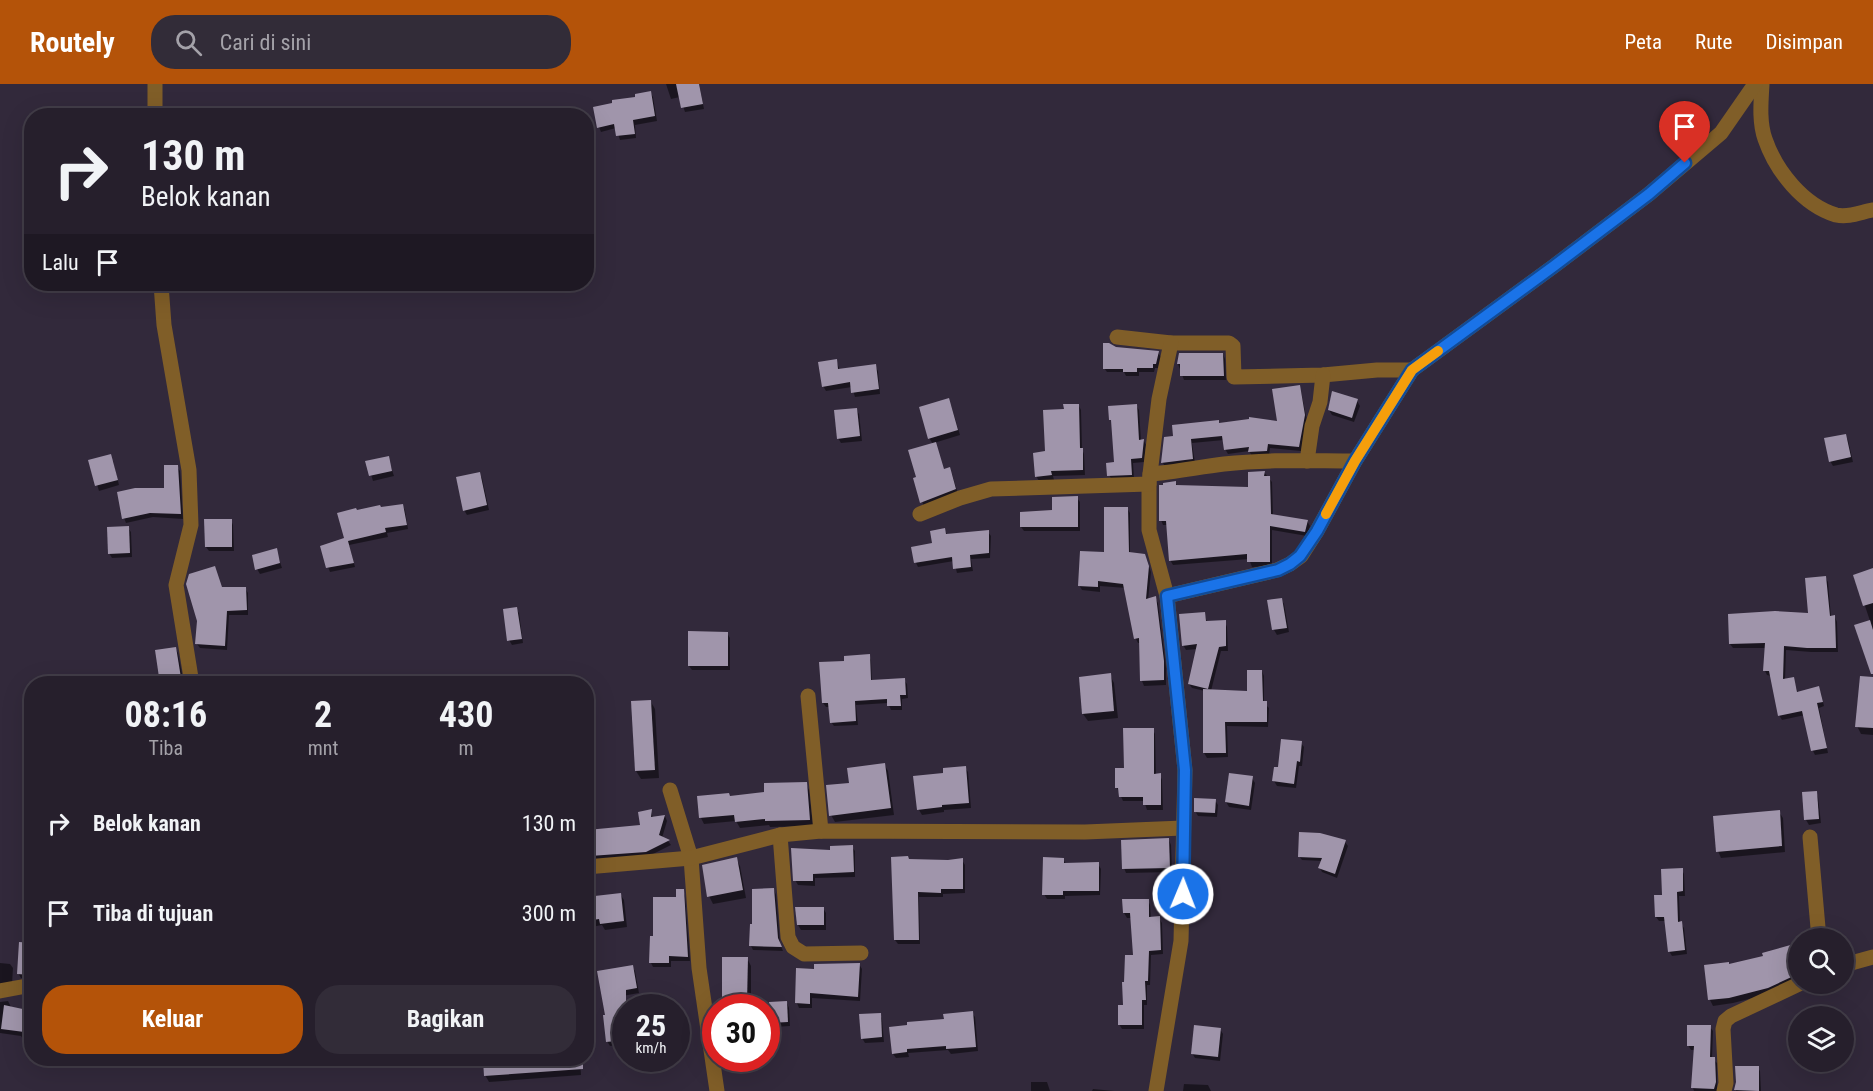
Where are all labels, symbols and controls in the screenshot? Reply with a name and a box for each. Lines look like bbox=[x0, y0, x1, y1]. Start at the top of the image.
search box bbox=[151, 15, 571, 69]
text: Routely bbox=[30, 26, 115, 59]
icon: search bbox=[172, 26, 205, 59]
text: Cari di sini bbox=[220, 30, 311, 55]
text: Peta bbox=[1624, 30, 1662, 54]
text: Rute bbox=[1695, 30, 1732, 54]
text: Disimpan bbox=[1765, 30, 1843, 54]
pin bbox=[1659, 101, 1710, 163]
icon: arrive bbox=[1668, 110, 1701, 143]
text: 130 m bbox=[141, 131, 246, 180]
icon: right bbox=[42, 132, 120, 210]
text: Belok kanan bbox=[141, 181, 271, 213]
icon: arrive bbox=[91, 246, 124, 279]
text: Lalu bbox=[42, 250, 79, 275]
text: 08:16 bbox=[125, 694, 207, 736]
text: 2 bbox=[314, 694, 332, 736]
text: 430 bbox=[439, 694, 493, 736]
text: Tiba bbox=[149, 736, 183, 760]
text: mnt bbox=[308, 736, 338, 760]
text: m bbox=[459, 736, 474, 760]
icon: right bbox=[42, 807, 75, 840]
text: Belok kanan bbox=[93, 811, 201, 836]
text: 130 m bbox=[522, 811, 576, 836]
position arrow bbox=[1151, 862, 1215, 926]
icon: arrive bbox=[42, 897, 75, 930]
text: Tiba di tujuan bbox=[93, 901, 213, 926]
text: 300 m bbox=[522, 901, 576, 926]
map controls bbox=[1788, 928, 1854, 1072]
button: search bbox=[1788, 928, 1854, 994]
button: Keluar bbox=[42, 985, 303, 1054]
button: Bagikan bbox=[315, 985, 576, 1054]
speed limit sign: 30 bbox=[702, 994, 780, 1072]
button: layers bbox=[1788, 1006, 1854, 1072]
text: 25 bbox=[636, 1008, 666, 1043]
text: km/h bbox=[636, 1039, 666, 1057]

